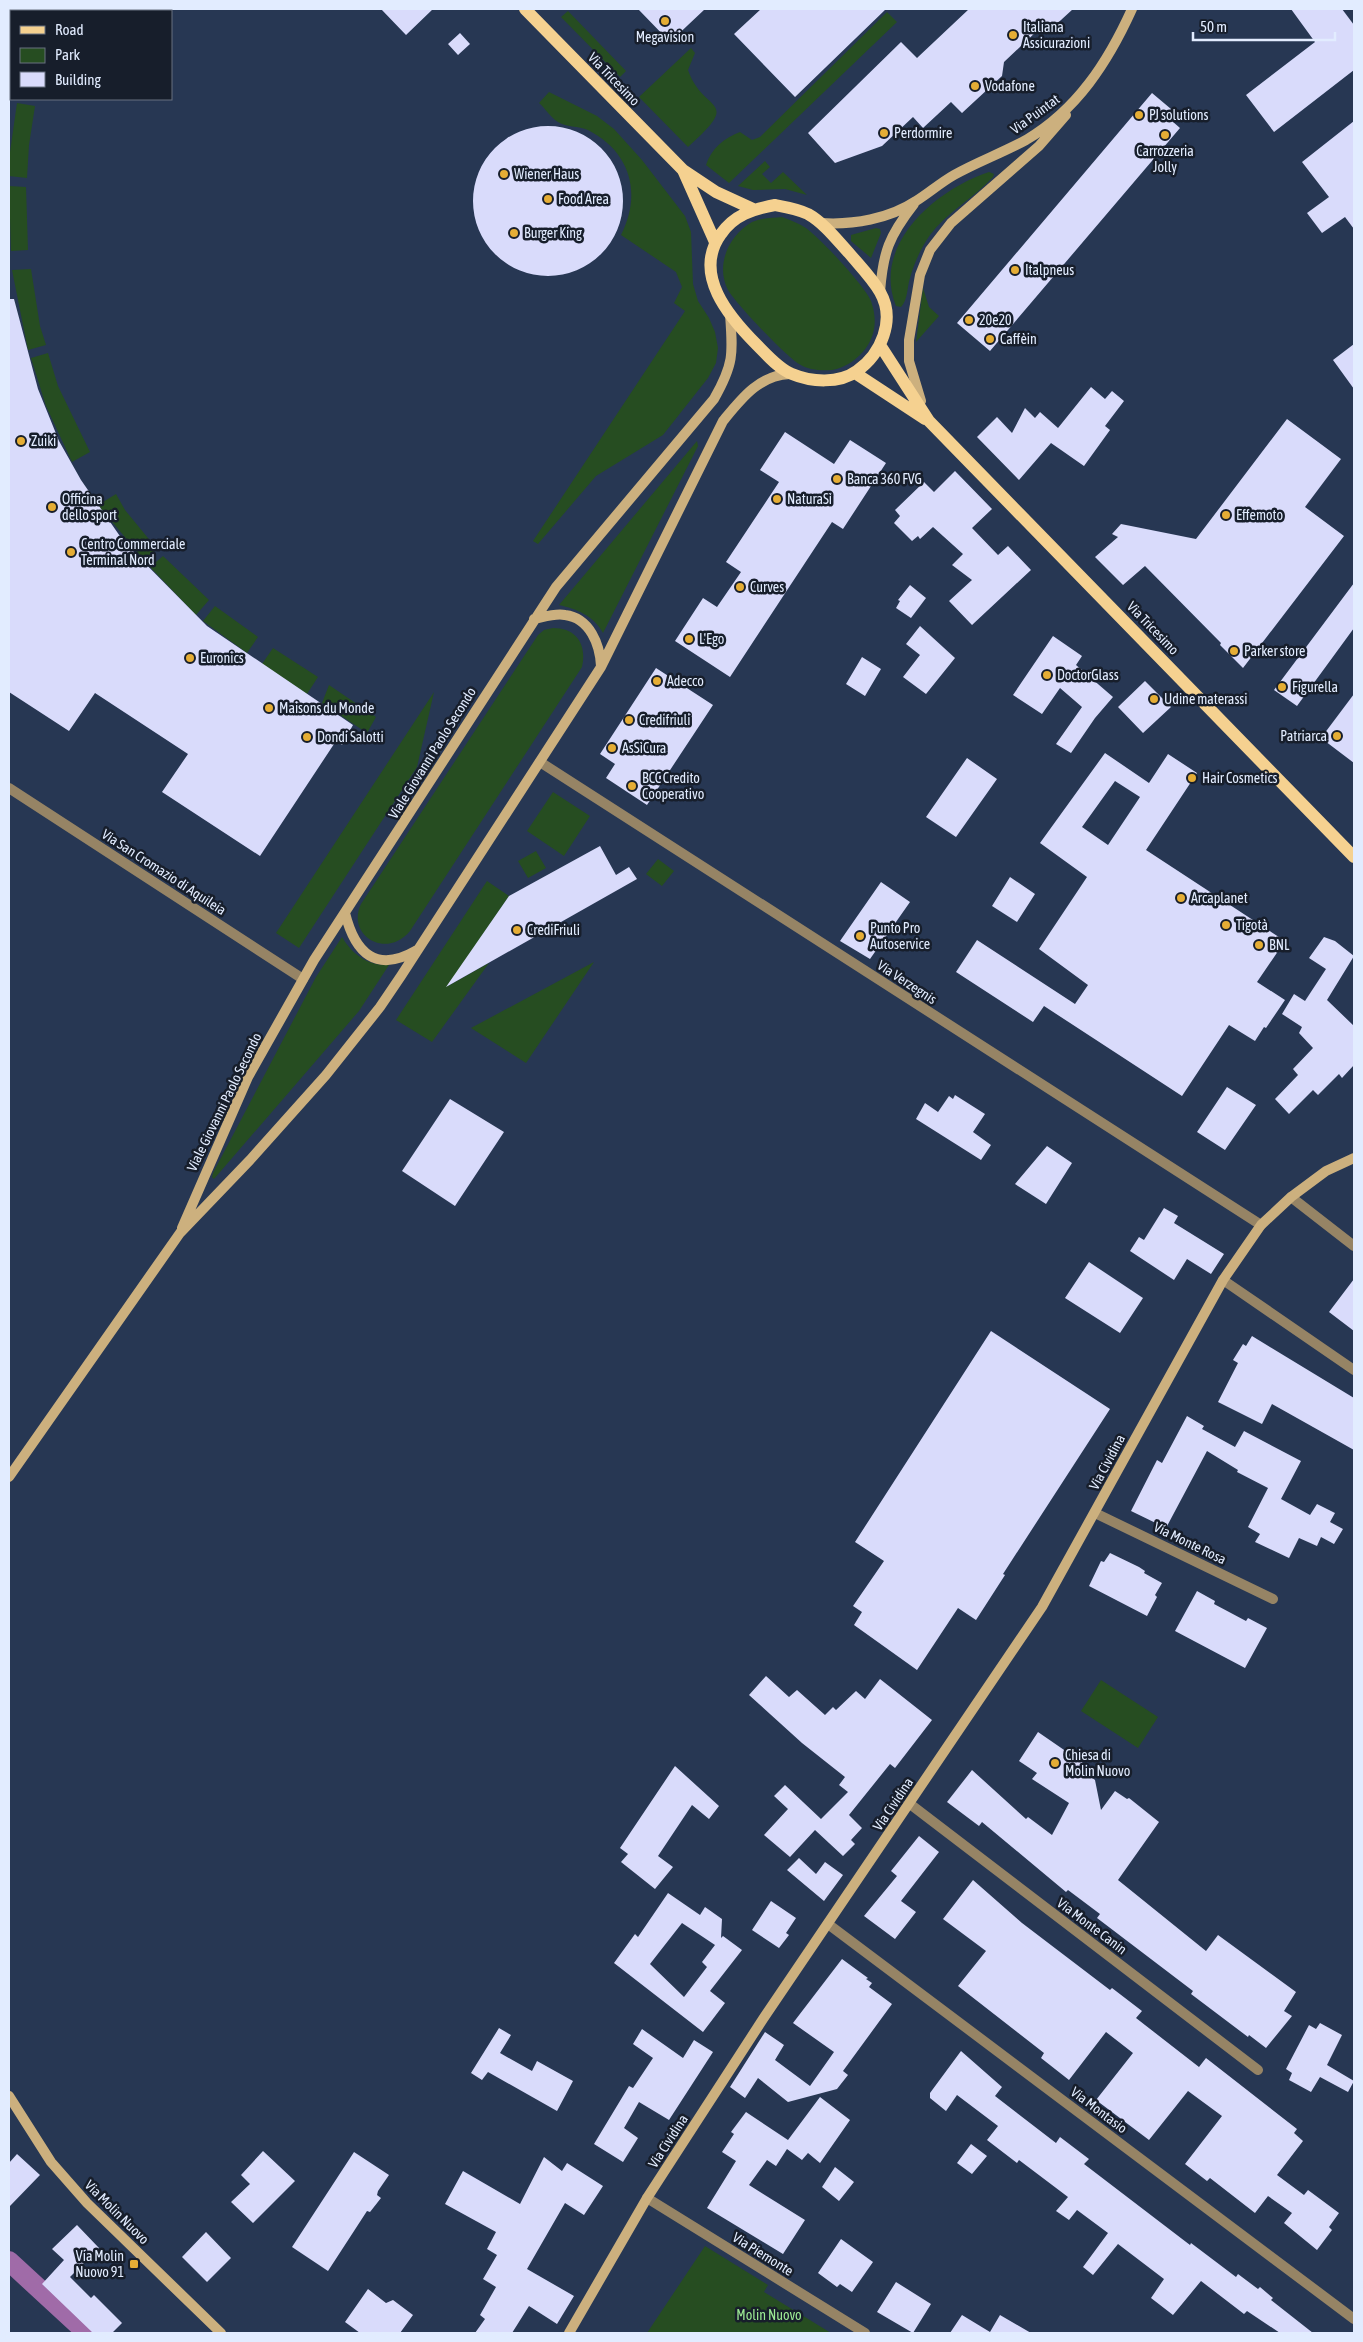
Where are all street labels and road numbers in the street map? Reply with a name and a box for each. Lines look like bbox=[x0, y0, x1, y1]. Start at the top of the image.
street label: Via Tricesimo bbox=[585, 49, 643, 109]
street label: Via Puintat bbox=[1007, 91, 1063, 137]
street label: Via Tricesimo bbox=[1124, 598, 1182, 658]
street label: Viale Giovanni Paolo Secondo bbox=[385, 684, 479, 822]
street label: Via San Cromazio di Aquileia bbox=[99, 826, 229, 918]
street label: Via Verzegnis bbox=[874, 957, 940, 1007]
street label: Viale Giovanni Paolo Secondo bbox=[183, 1030, 265, 1174]
street label: Via Cividina bbox=[1086, 1432, 1128, 1492]
street label: Via Monte Rosa bbox=[1151, 1519, 1229, 1567]
street label: Via Cividina bbox=[870, 1775, 916, 1833]
street label: Via Monte Canin bbox=[1054, 1895, 1130, 1957]
street label: Via Montasio bbox=[1068, 2084, 1130, 2136]
street label: Via Cividina bbox=[645, 2111, 691, 2171]
street label: Via Molin Nuovo bbox=[82, 2177, 152, 2247]
street label: Via Piemonte bbox=[730, 2229, 796, 2279]

